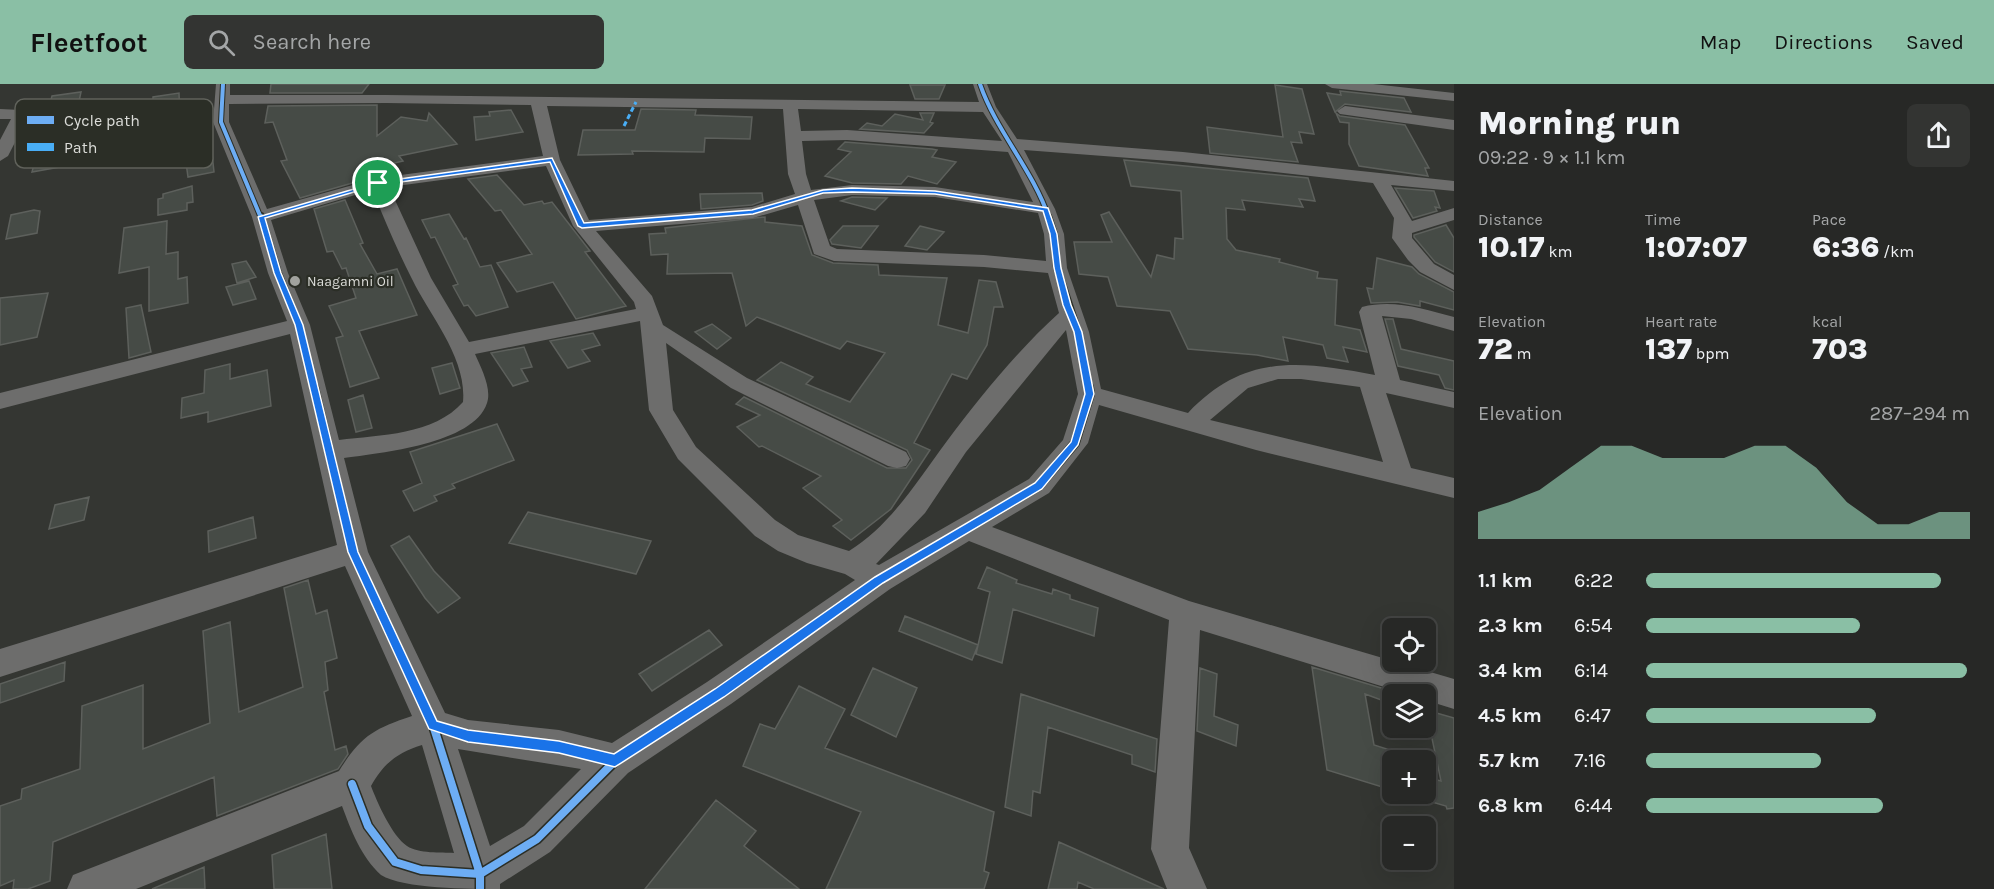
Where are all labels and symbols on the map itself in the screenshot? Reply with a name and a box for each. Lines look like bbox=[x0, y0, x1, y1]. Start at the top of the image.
legend bbox=[15, 99, 213, 168]
text: Cycle path bbox=[64, 111, 140, 130]
text: Path bbox=[64, 138, 97, 157]
pin bbox=[352, 157, 403, 208]
place label: Naagamni Oil bbox=[307, 273, 394, 290]
marker: Naagamni Oil bbox=[288, 274, 302, 288]

